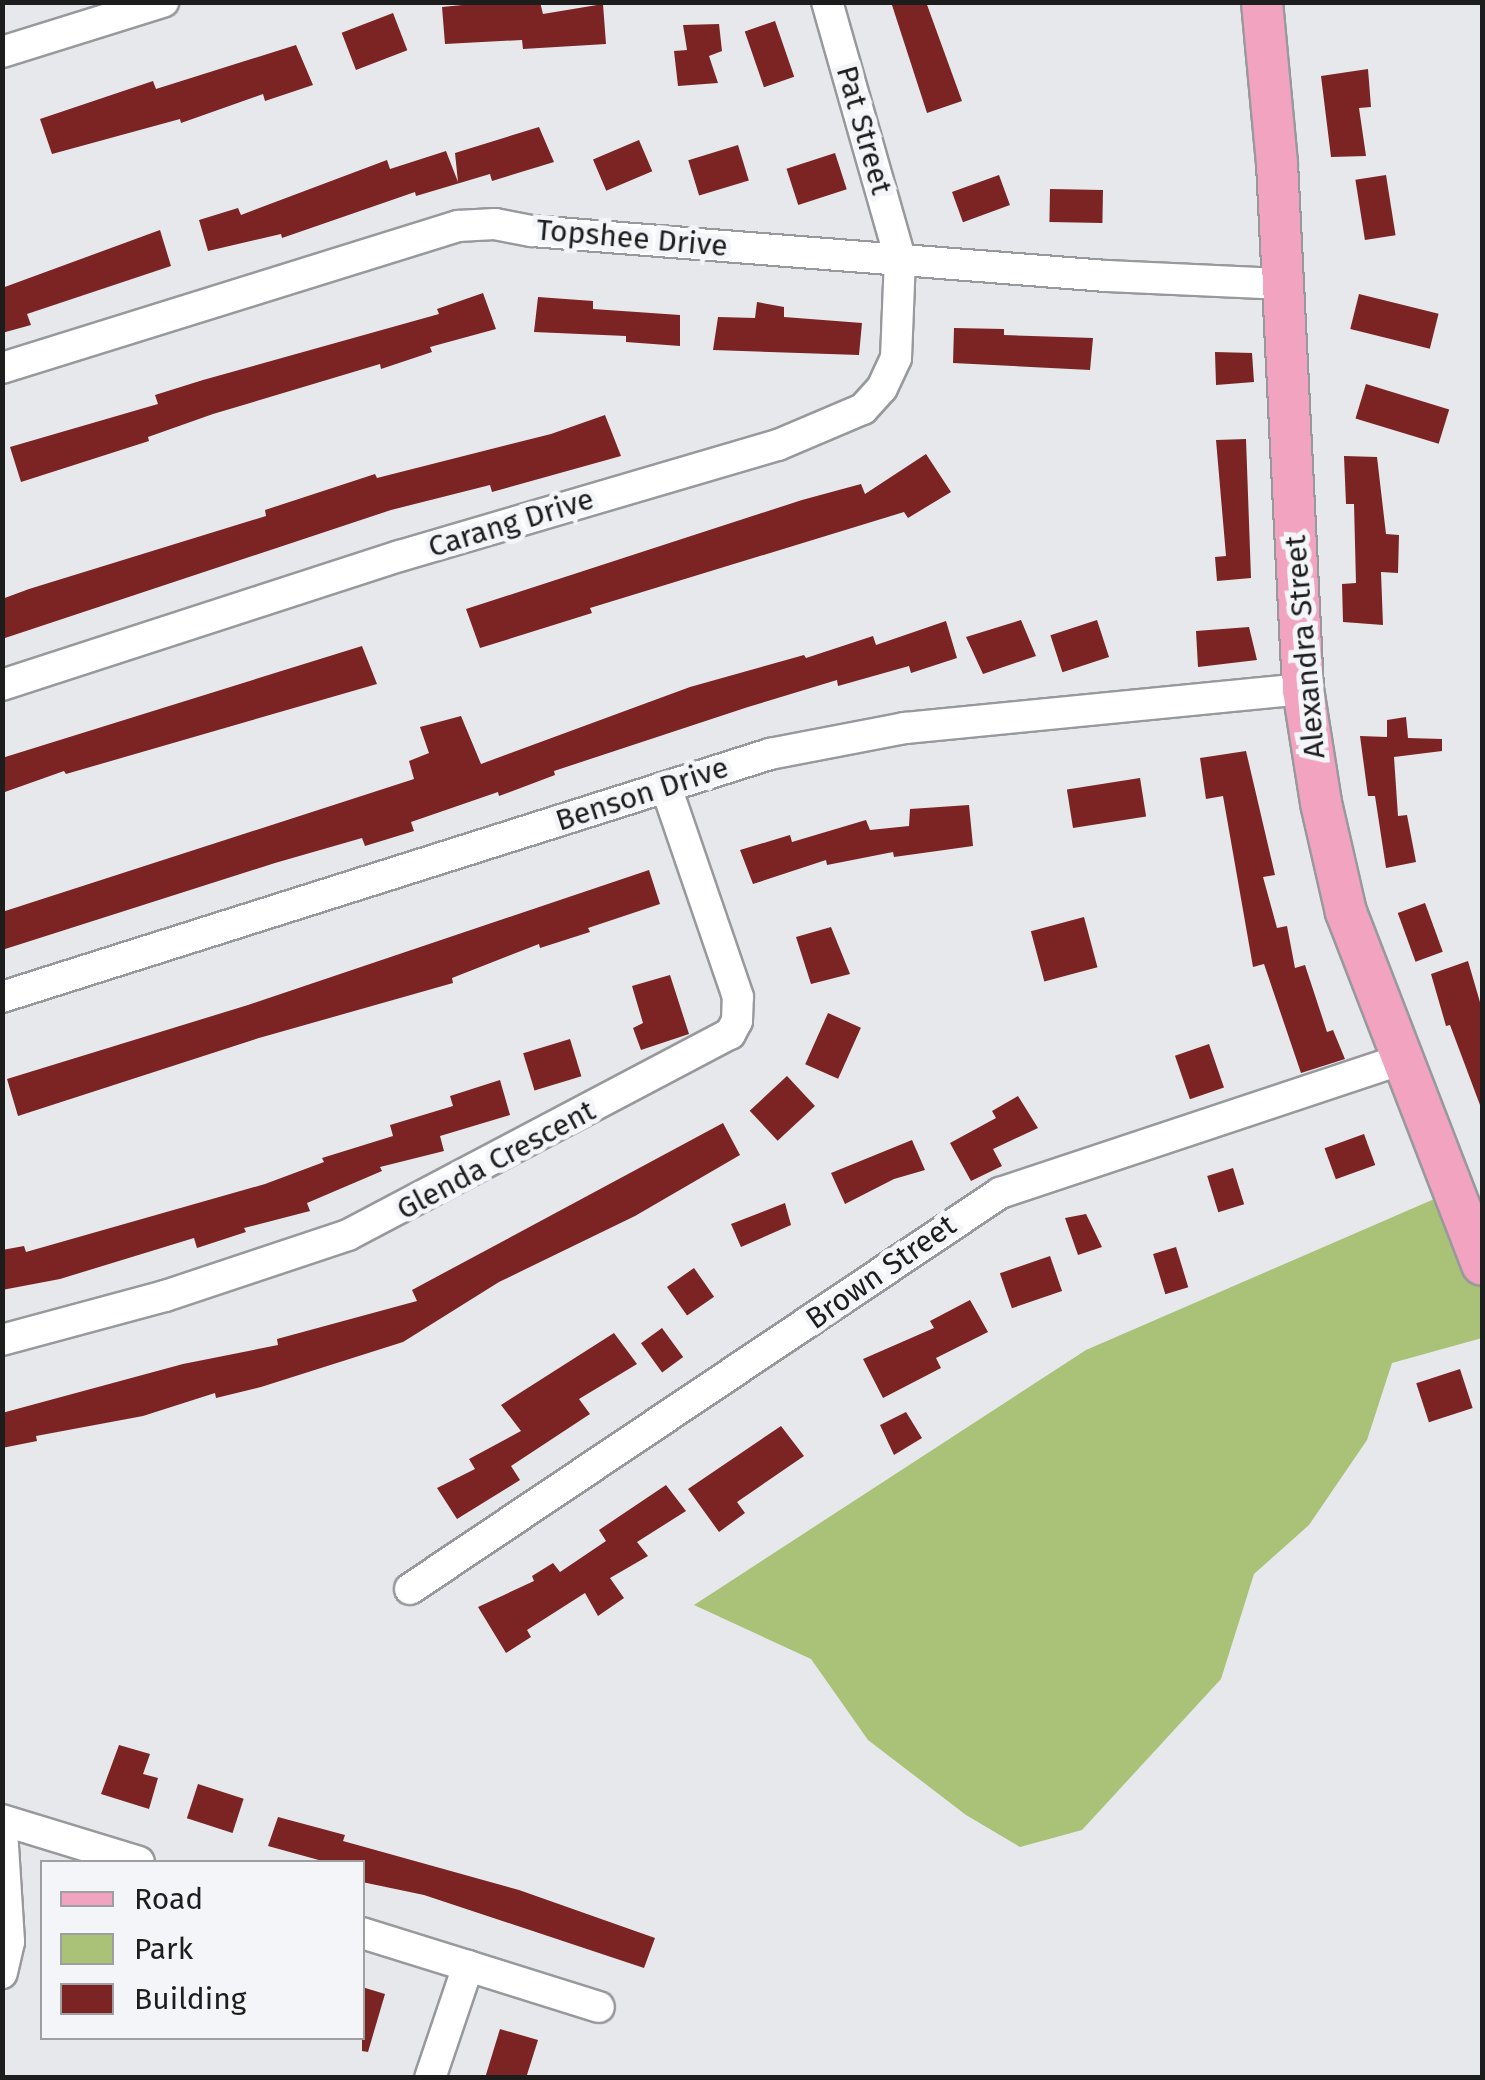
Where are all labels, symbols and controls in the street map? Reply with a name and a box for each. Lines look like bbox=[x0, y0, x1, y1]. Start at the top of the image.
street label: Pat Street bbox=[828, 61, 900, 199]
street label: Topshee Drive bbox=[535, 212, 729, 264]
street label: Carang Drive bbox=[424, 481, 598, 565]
street label: Alexandra Street bbox=[1277, 534, 1333, 760]
street label: Benson Drive bbox=[551, 749, 733, 839]
street label: Glenda Crescent bbox=[391, 1093, 601, 1227]
street label: Brown Street bbox=[799, 1207, 963, 1337]
legend bbox=[40, 1860, 365, 2040]
text: Road bbox=[134, 1881, 203, 1917]
text: Park bbox=[134, 1931, 193, 1967]
text: Building bbox=[134, 1981, 246, 2017]

